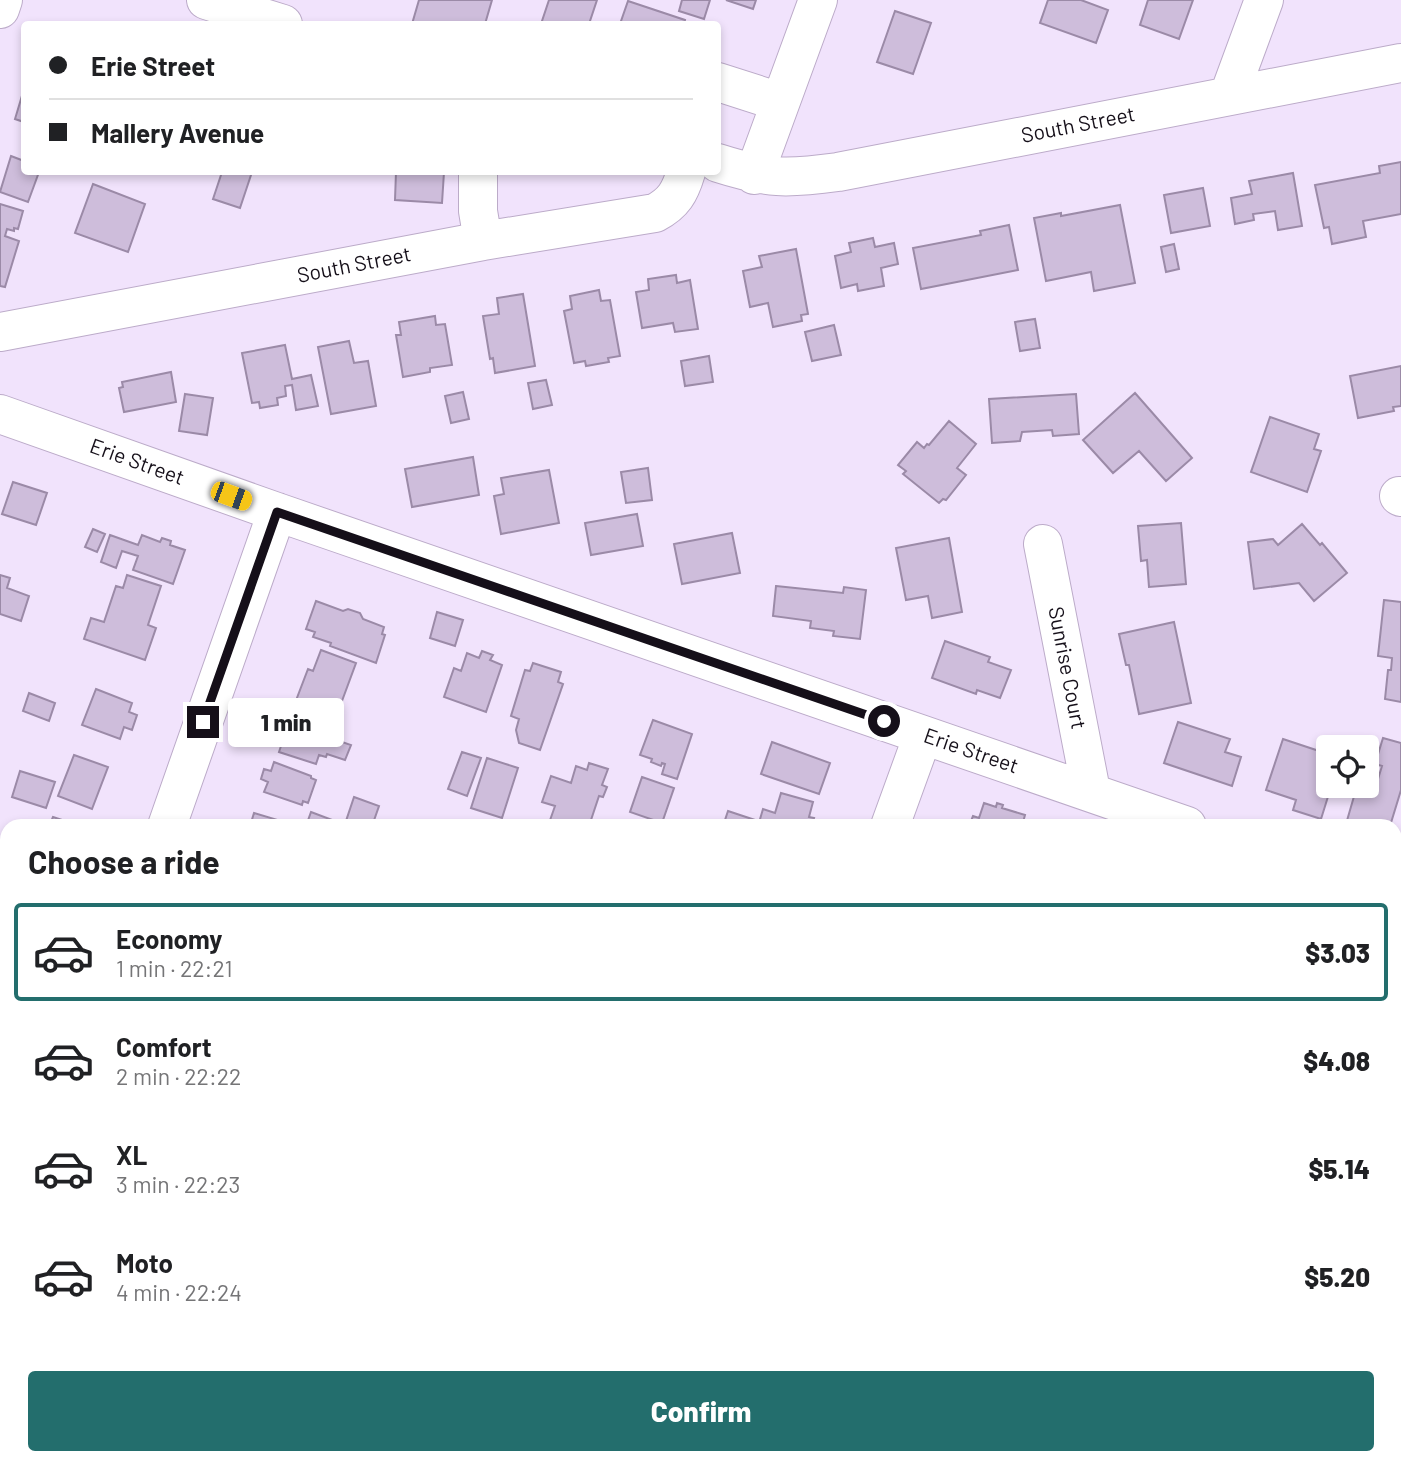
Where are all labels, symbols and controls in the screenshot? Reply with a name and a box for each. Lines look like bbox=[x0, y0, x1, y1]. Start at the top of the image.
text: Erie Street bbox=[91, 50, 215, 81]
street label: South Street bbox=[1019, 100, 1137, 147]
text: Mallery Avenue bbox=[91, 117, 264, 148]
street label: South Street bbox=[295, 240, 413, 287]
street label: Erie Street bbox=[87, 432, 188, 489]
car bbox=[208, 479, 255, 513]
street label: Sunrise Court bbox=[1044, 604, 1093, 731]
callout: 1 min bbox=[228, 698, 343, 746]
route start bbox=[868, 705, 900, 737]
route end bbox=[187, 706, 219, 738]
text: 1 min bbox=[261, 708, 311, 736]
street label: Erie Street bbox=[921, 722, 1022, 777]
map controls bbox=[1316, 735, 1379, 798]
button: locate bbox=[1316, 735, 1379, 798]
text: Choose a ride bbox=[28, 842, 220, 880]
icon: car bbox=[32, 921, 95, 984]
text: Economy bbox=[116, 923, 222, 954]
text: $3.03 bbox=[1305, 937, 1370, 968]
text: 1 min · 22:21 bbox=[116, 954, 232, 982]
icon: car bbox=[32, 1029, 95, 1092]
text: Comfort bbox=[116, 1031, 212, 1062]
text: $4.08 bbox=[1303, 1045, 1370, 1076]
text: 2 min · 22:22 bbox=[116, 1062, 241, 1090]
icon: car bbox=[32, 1137, 95, 1200]
text: XL bbox=[116, 1139, 147, 1170]
text: $5.14 bbox=[1308, 1153, 1370, 1184]
text: 3 min · 22:23 bbox=[116, 1170, 240, 1198]
icon: car bbox=[32, 1245, 95, 1308]
text: Moto bbox=[116, 1247, 173, 1278]
text: $5.20 bbox=[1304, 1261, 1370, 1292]
text: 4 min · 22:24 bbox=[116, 1278, 242, 1306]
button: Confirm bbox=[28, 1371, 1374, 1451]

